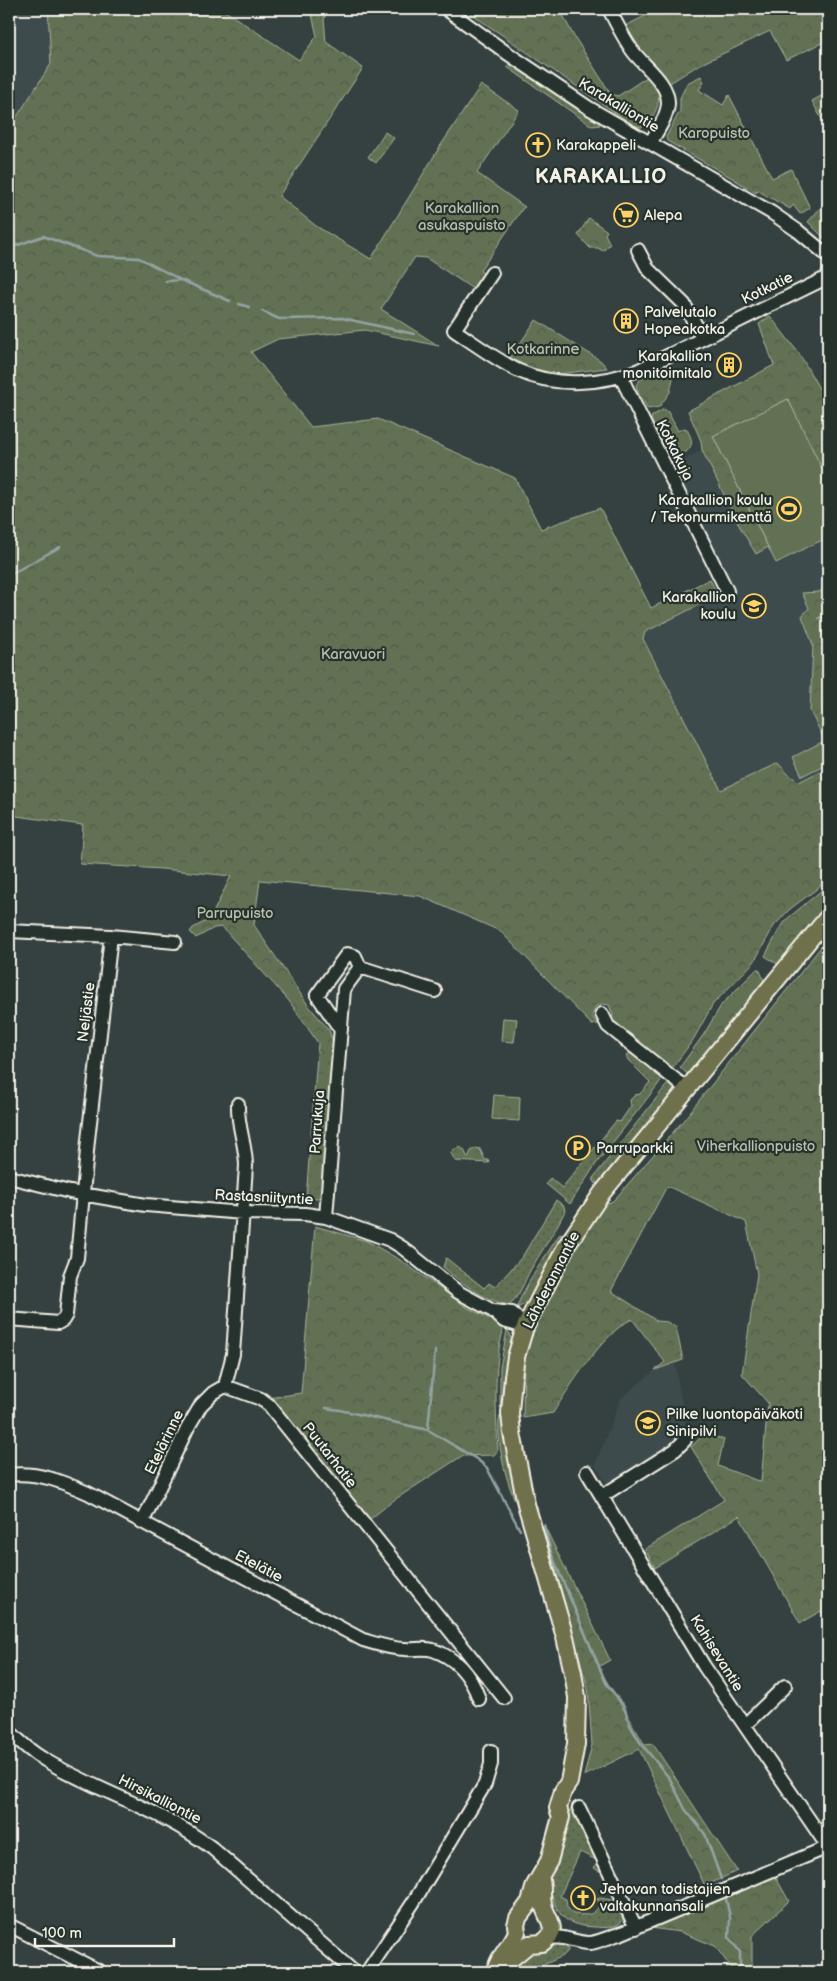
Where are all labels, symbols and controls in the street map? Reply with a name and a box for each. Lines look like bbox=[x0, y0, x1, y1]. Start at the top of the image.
street label: Karakalliontie bbox=[575, 74, 663, 137]
park label: Karopuisto bbox=[678, 124, 750, 143]
church icon: Karakappeli bbox=[525, 132, 551, 158]
place label: Karakappeli bbox=[556, 136, 636, 155]
district label: KARAKALLIO bbox=[535, 165, 667, 189]
park label: Karakallion asukaspuisto bbox=[418, 199, 506, 235]
supermarket icon: Alepa bbox=[613, 202, 639, 228]
place label: Alepa bbox=[644, 206, 683, 225]
street label: Kotkatie bbox=[738, 268, 796, 309]
place label: Palvelutalo Hopeakotka bbox=[644, 303, 725, 339]
building icon: Palvelutalo Hopeakotka bbox=[613, 308, 639, 334]
park label: Kotkarinne bbox=[507, 340, 579, 359]
place label: Karakallion monitoimitalo bbox=[623, 347, 712, 383]
building icon: Karakallion monitoimitalo bbox=[716, 352, 742, 378]
street label: Kotkakuja bbox=[652, 417, 697, 484]
place label: Karakallion koulu / Tekonurmikenttä bbox=[650, 491, 772, 527]
sports icon: Karakallion koulu / Tekonurmikenttä bbox=[776, 496, 802, 522]
place label: Karakallion koulu bbox=[662, 588, 736, 624]
school or university icon: Karakallion koulu bbox=[741, 593, 767, 619]
park label: Karavuori bbox=[321, 645, 385, 664]
park label: Parrupuisto bbox=[196, 904, 274, 923]
street label: Neljästie bbox=[73, 981, 100, 1043]
street label: Parrukuja bbox=[306, 1089, 329, 1155]
parking icon: Parruparkki bbox=[565, 1135, 591, 1161]
park label: Viherkallionpuisto bbox=[697, 1137, 815, 1156]
place label: Parruparkki bbox=[596, 1139, 673, 1158]
street label: Rastasniityntie bbox=[214, 1185, 314, 1210]
street label: Lähderannantie bbox=[519, 1228, 584, 1332]
place label: Pilke luontopäiväkoti Sinipilvi bbox=[666, 1405, 803, 1441]
street label: Etelärinne bbox=[141, 1407, 188, 1478]
school or university icon: Pilke luontopäiväkoti Sinipilvi bbox=[635, 1410, 661, 1436]
street label: Puutarhatie bbox=[298, 1419, 361, 1492]
street label: Etelätie bbox=[231, 1546, 286, 1587]
street label: Kahisevantie bbox=[685, 1611, 748, 1695]
street label: Hirsikalliontie bbox=[115, 1770, 205, 1829]
place label: Jehovan todistajien valtakunnansali bbox=[599, 1880, 730, 1916]
church icon: Jehovan todistajien valtakunnansali bbox=[570, 1885, 596, 1911]
scale bar bbox=[35, 1916, 174, 1948]
text: 100 m bbox=[42, 1924, 82, 1943]

